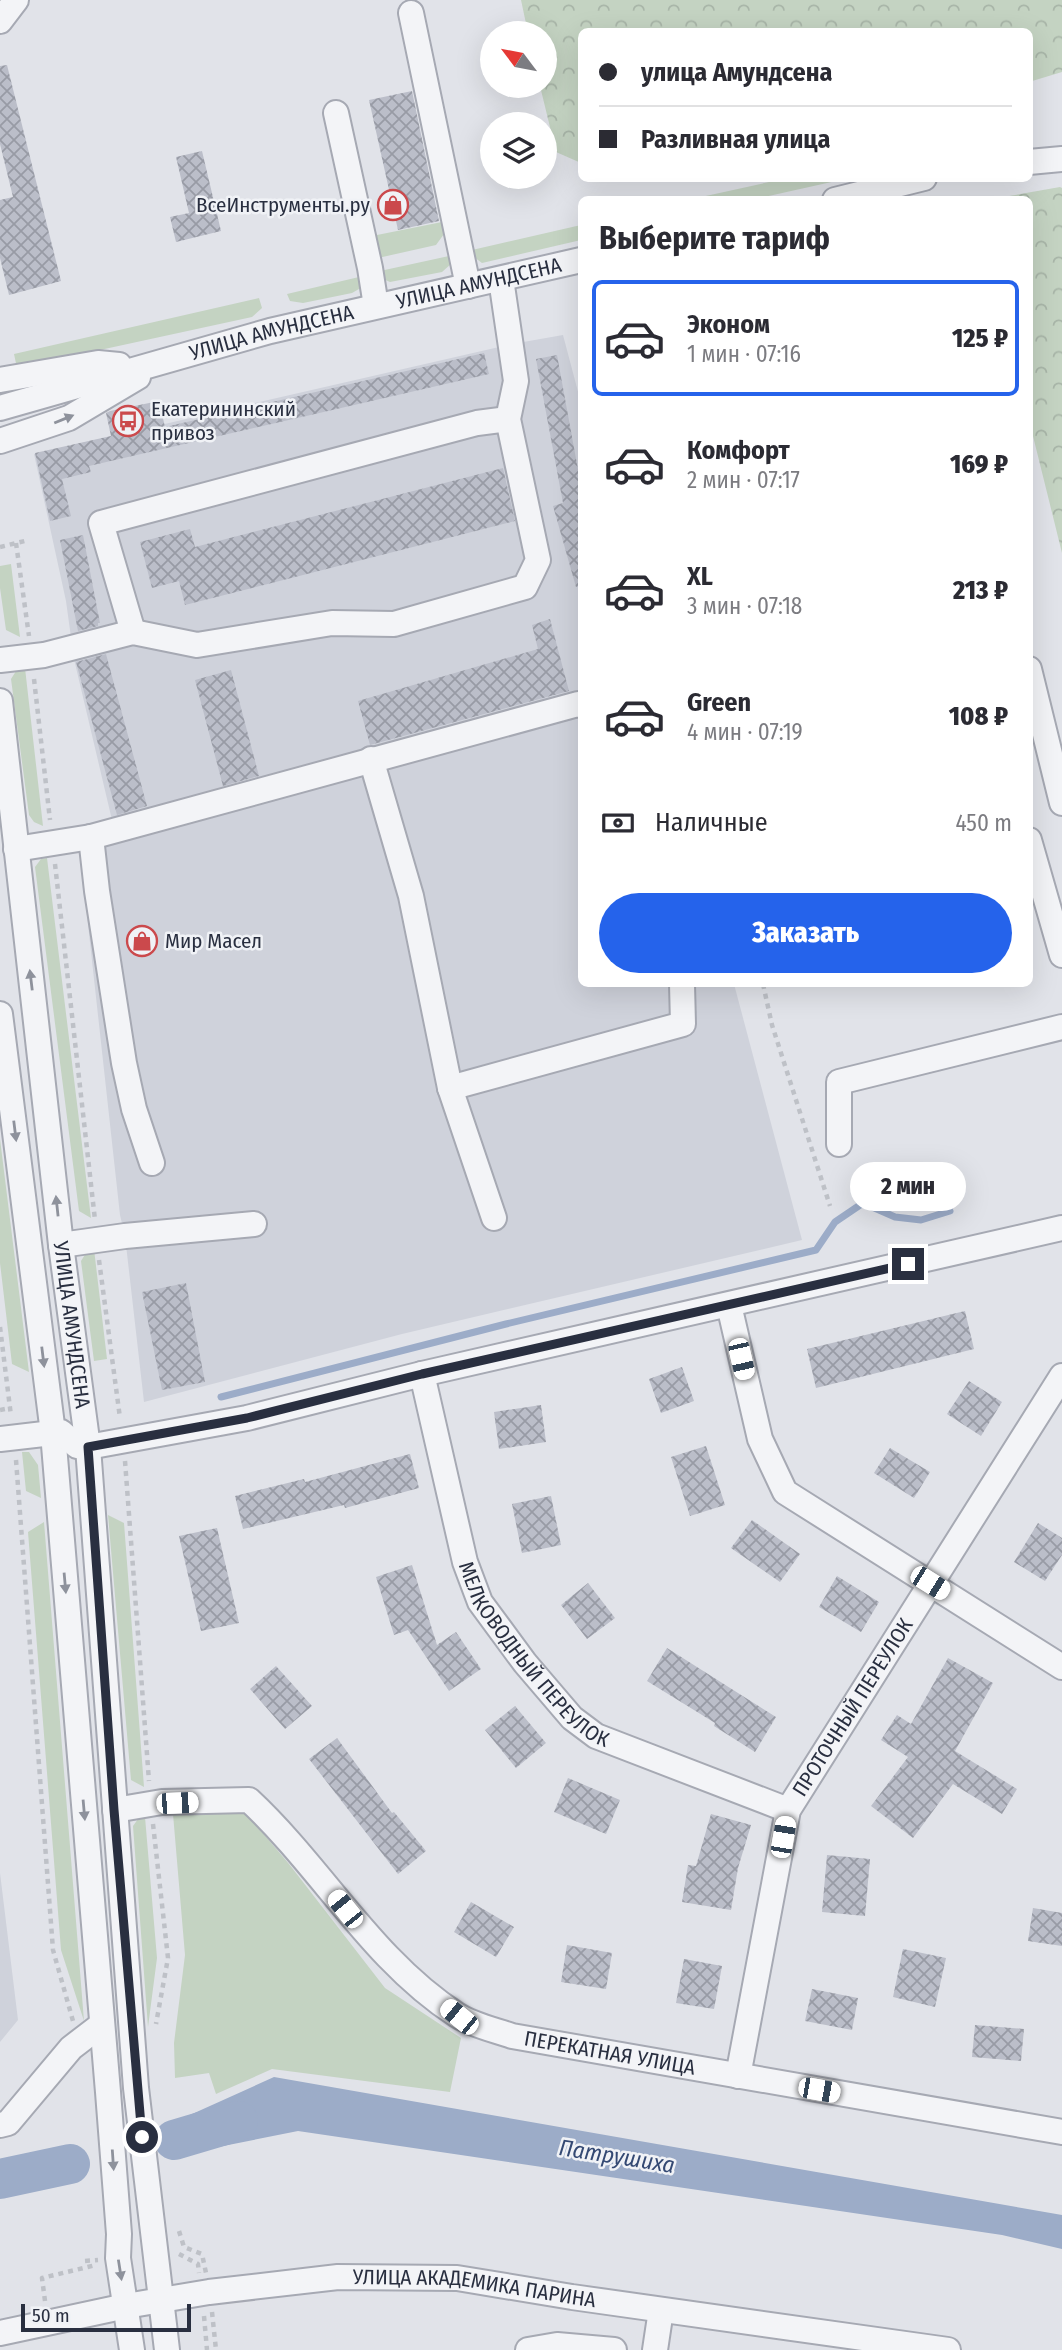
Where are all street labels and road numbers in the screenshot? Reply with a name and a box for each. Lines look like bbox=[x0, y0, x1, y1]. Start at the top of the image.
street label: УЛИЦА АМУНДСЕНА bbox=[393, 252, 564, 315]
street label: УЛИЦА АМУНДСЕНА bbox=[186, 299, 356, 367]
street label: УЛИЦА АМУНДСЕНА bbox=[47, 1239, 96, 1410]
street label: МЕЛКОВОДНЫЙ ПЕРЕУЛОК bbox=[453, 1558, 613, 1753]
street label: ПРОТОЧНЫЙ ПЕРЕУЛОК bbox=[787, 1613, 919, 1801]
street label: ПЕРЕКАТНАЯ УЛИЦА bbox=[522, 2025, 697, 2081]
street label: УЛИЦА АКАДЕМИКА ПАРИНА bbox=[352, 2264, 597, 2313]

